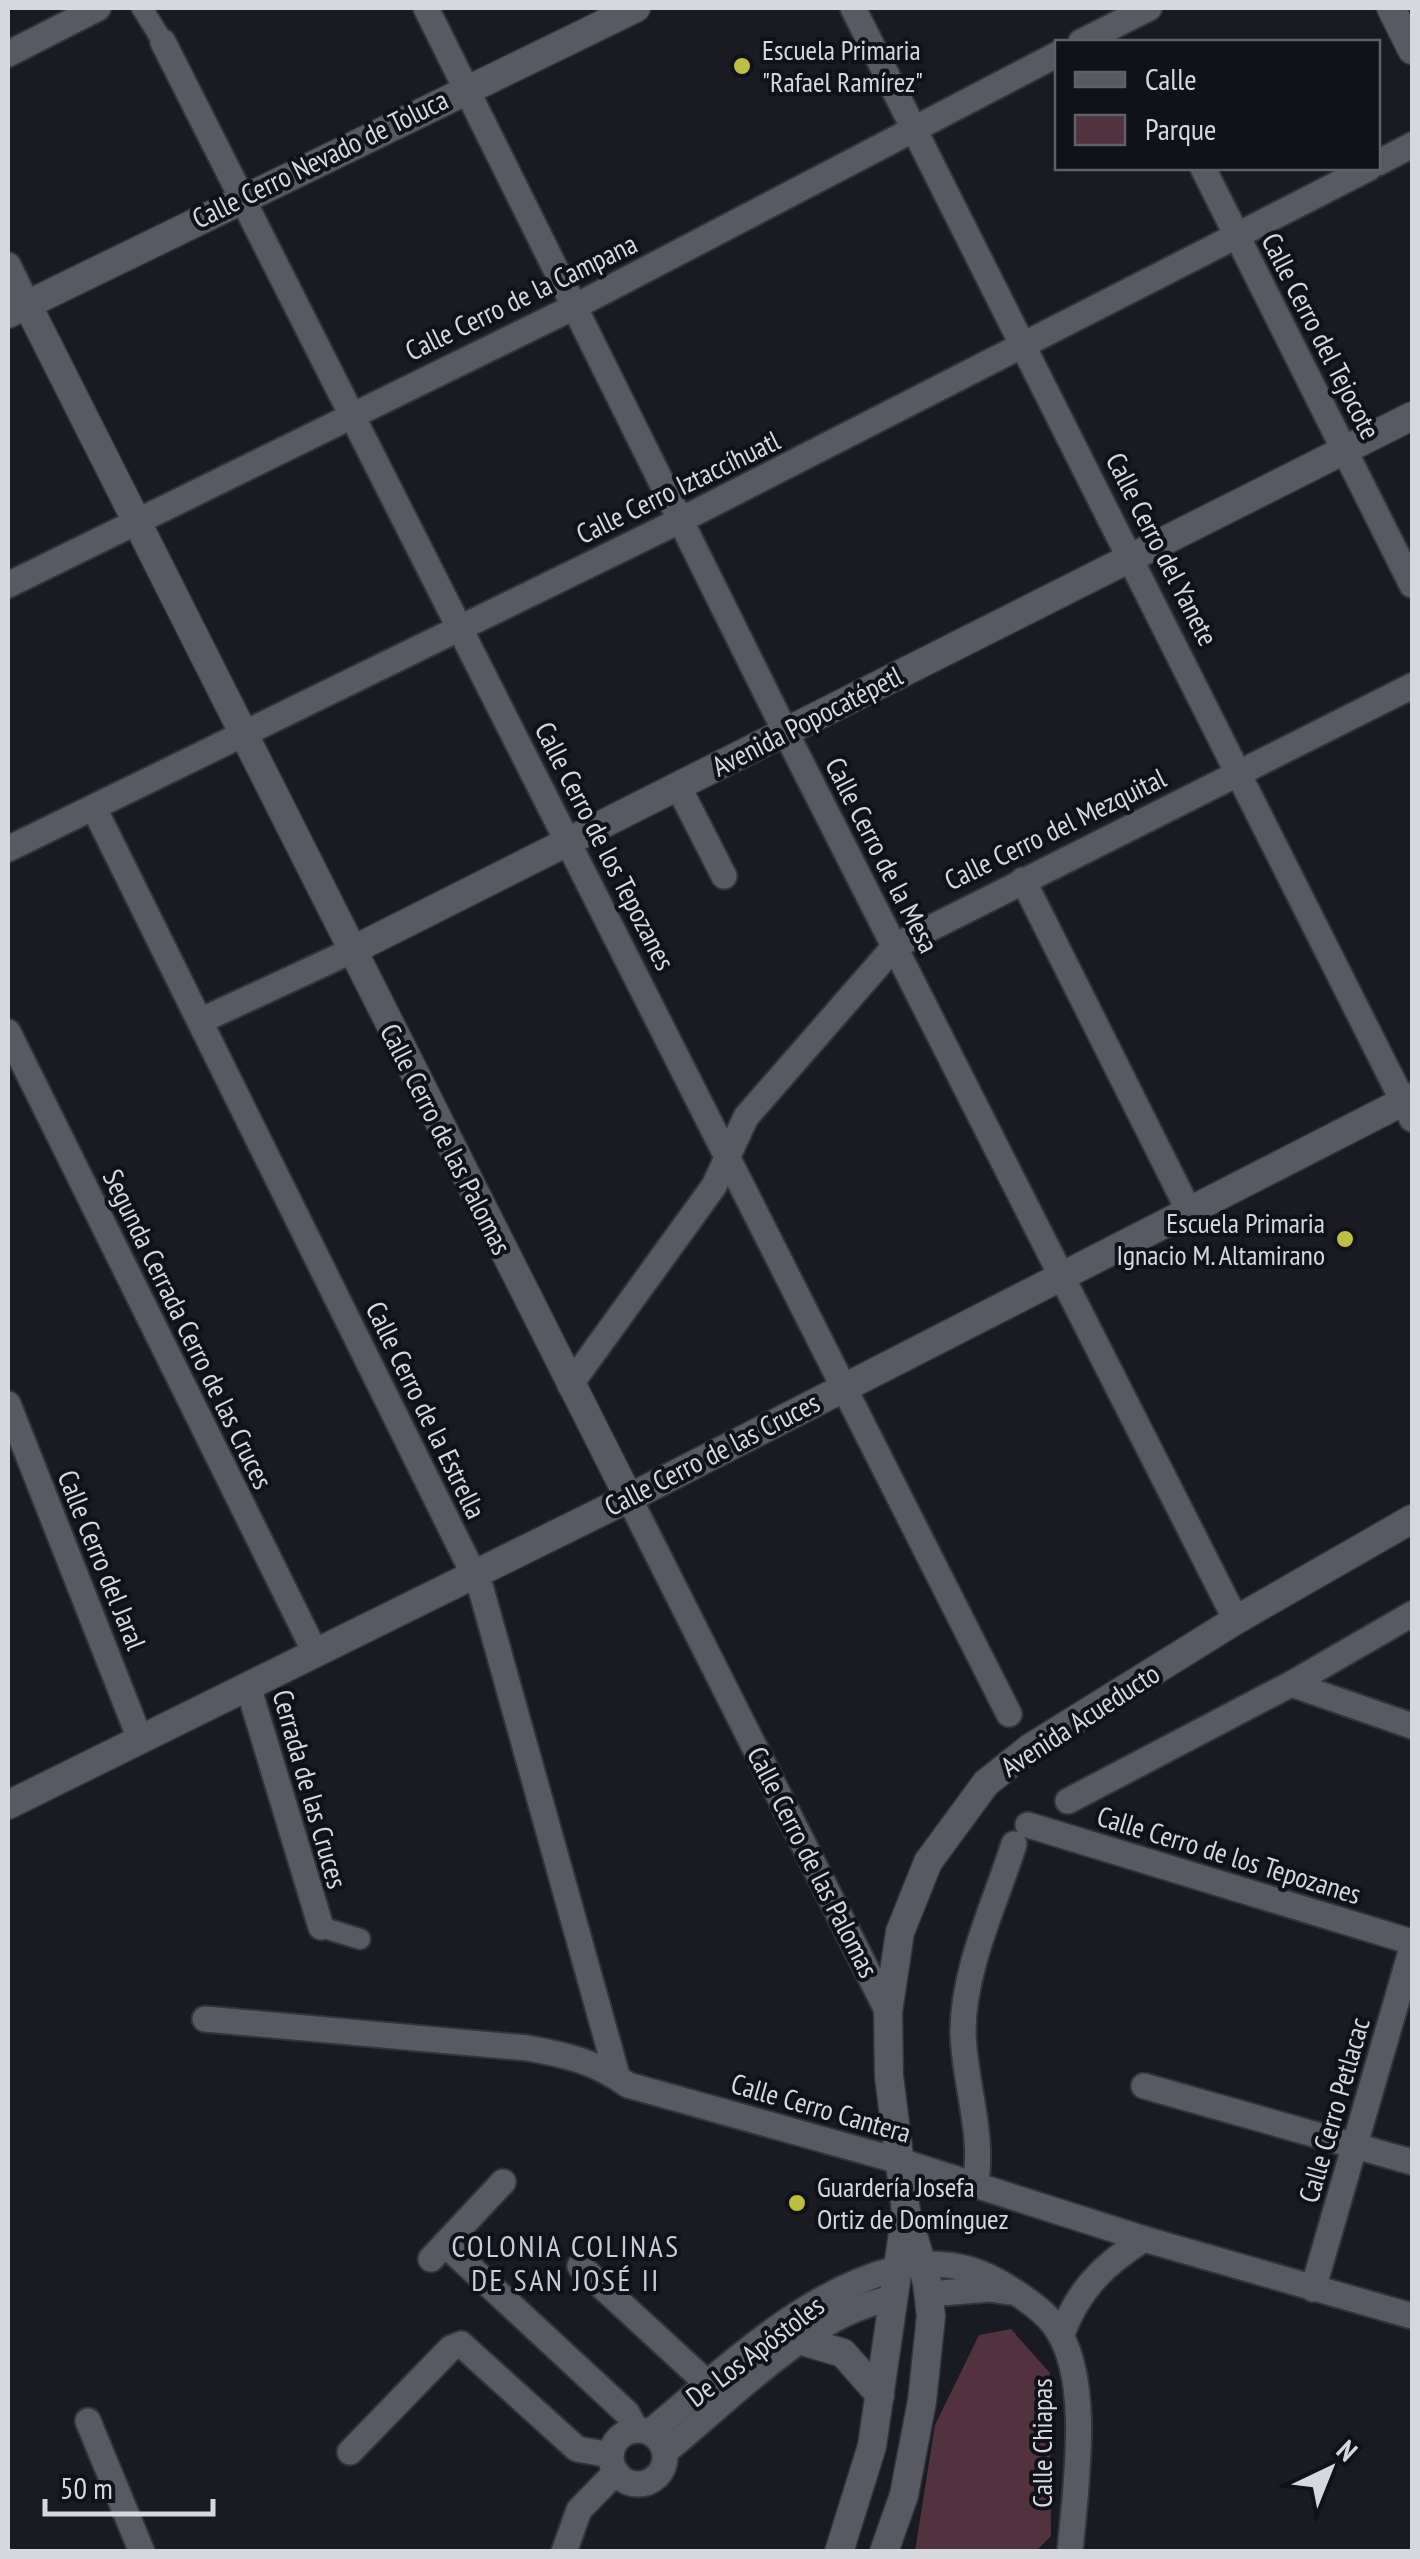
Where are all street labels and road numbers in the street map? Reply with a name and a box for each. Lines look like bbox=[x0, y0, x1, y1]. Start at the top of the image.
street label: Calle Cerro Nevado de Toluca bbox=[186, 81, 454, 237]
street label: Calle Cerro de la Campana bbox=[399, 224, 643, 369]
street label: Calle Cerro del Tejocote bbox=[1254, 226, 1389, 445]
street label: Calle Cerro Iztaccíhuatl bbox=[570, 421, 786, 552]
street label: Calle Cerro del Yanete bbox=[1098, 446, 1227, 652]
street label: Avenida Popocatépetl bbox=[705, 656, 909, 784]
street label: Calle Cerro de los Tepozanes bbox=[527, 715, 684, 976]
street label: Calle Cerro de la Mesa bbox=[817, 751, 948, 959]
street label: Calle Cerro del Mezquital bbox=[938, 759, 1172, 898]
street label: Calle Cerro de las Palomas bbox=[372, 1017, 521, 1261]
street label: Segunda Cerrada Cerro de las Cruces bbox=[95, 1163, 282, 1495]
street label: Calle Cerro de la Estrella bbox=[358, 1295, 495, 1524]
street label: Calle Cerro de las Cruces bbox=[598, 1383, 826, 1524]
street label: Calle Cerro del Jaral bbox=[50, 1464, 156, 1656]
street label: Avenida Acueducto bbox=[993, 1654, 1166, 1785]
street label: Cerrada de las Cruces bbox=[264, 1685, 357, 1892]
street label: Calle Cerro de las Palomas bbox=[739, 1740, 888, 1984]
street label: Calle Cerro de los Tepozanes bbox=[1093, 1797, 1365, 1912]
street label: Calle Cerro Petlacac bbox=[1289, 2013, 1378, 2207]
street label: Calle Cerro Cantera bbox=[727, 2064, 915, 2151]
street label: De Los Apóstoles bbox=[678, 2287, 831, 2415]
street label: Calle Chiapas bbox=[1023, 2378, 1060, 2508]

